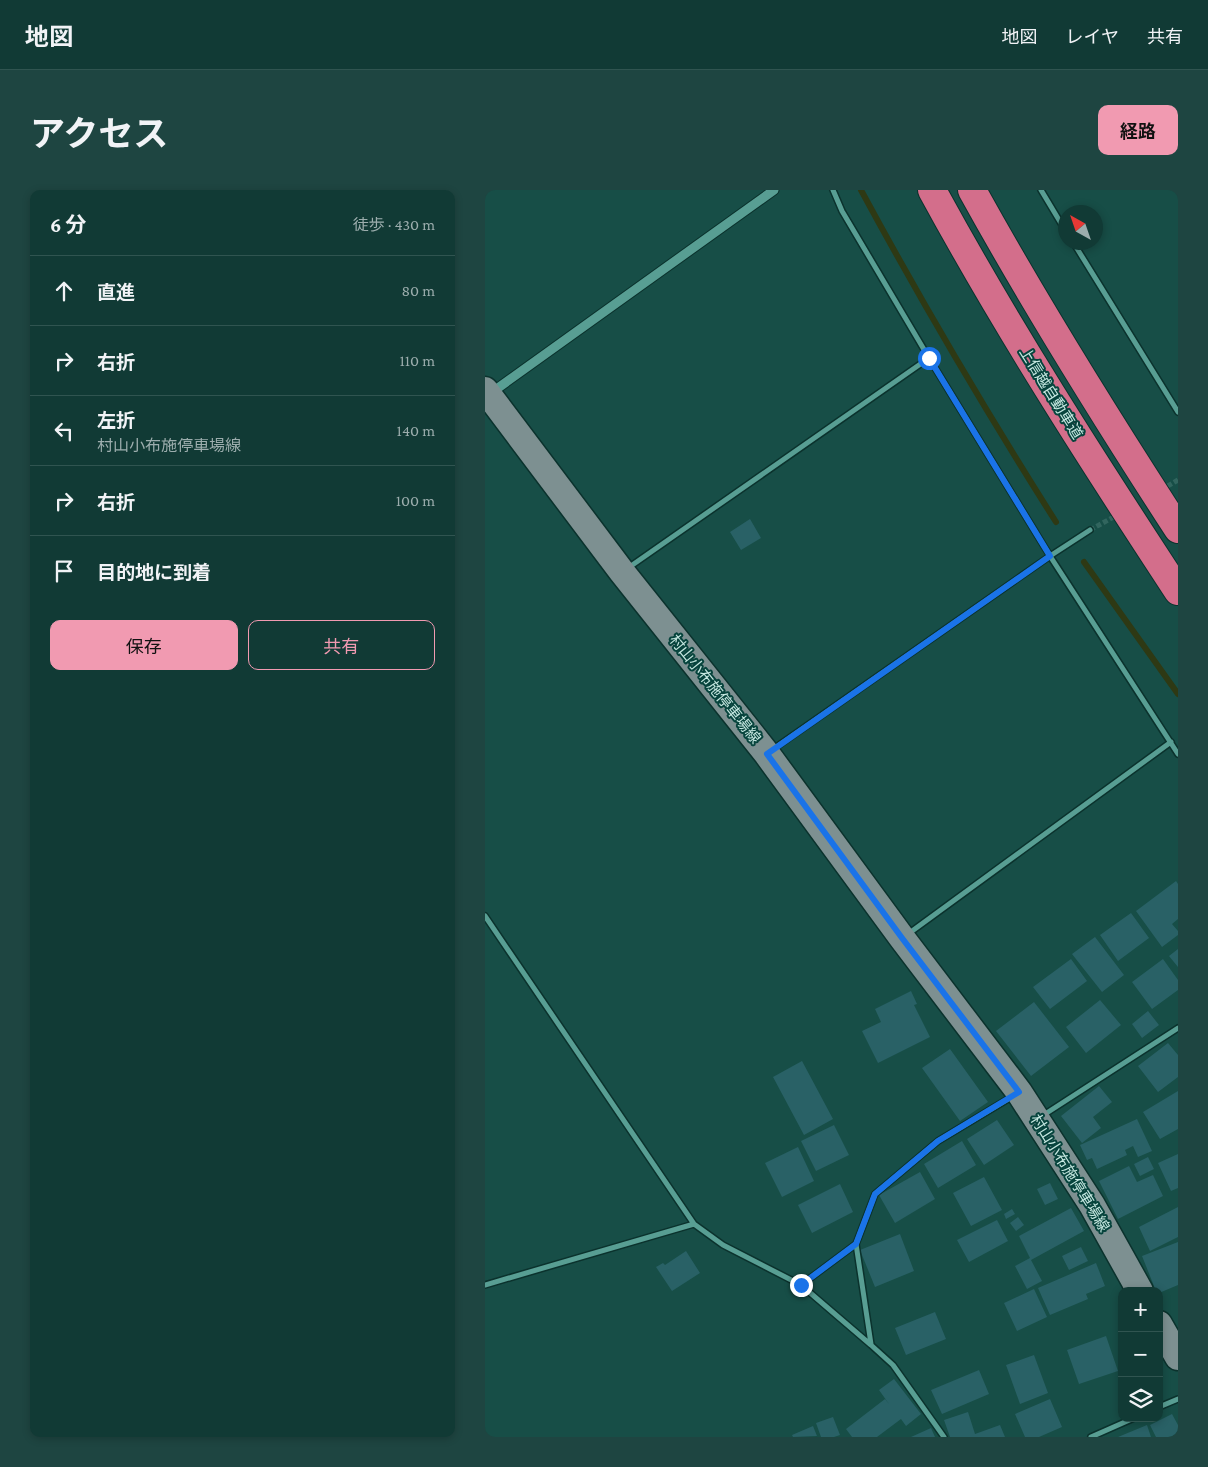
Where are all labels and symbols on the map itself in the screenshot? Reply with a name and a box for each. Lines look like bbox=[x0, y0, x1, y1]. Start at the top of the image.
north arrow bbox=[1058, 205, 1103, 250]
street label: 上信越自動車道 bbox=[1016, 344, 1086, 442]
route start bbox=[918, 347, 941, 370]
street label: 村山小布施停車場線 bbox=[666, 631, 764, 746]
street label: 村山小布施停車場線 bbox=[1027, 1111, 1113, 1234]
route end bbox=[790, 1274, 813, 1297]

